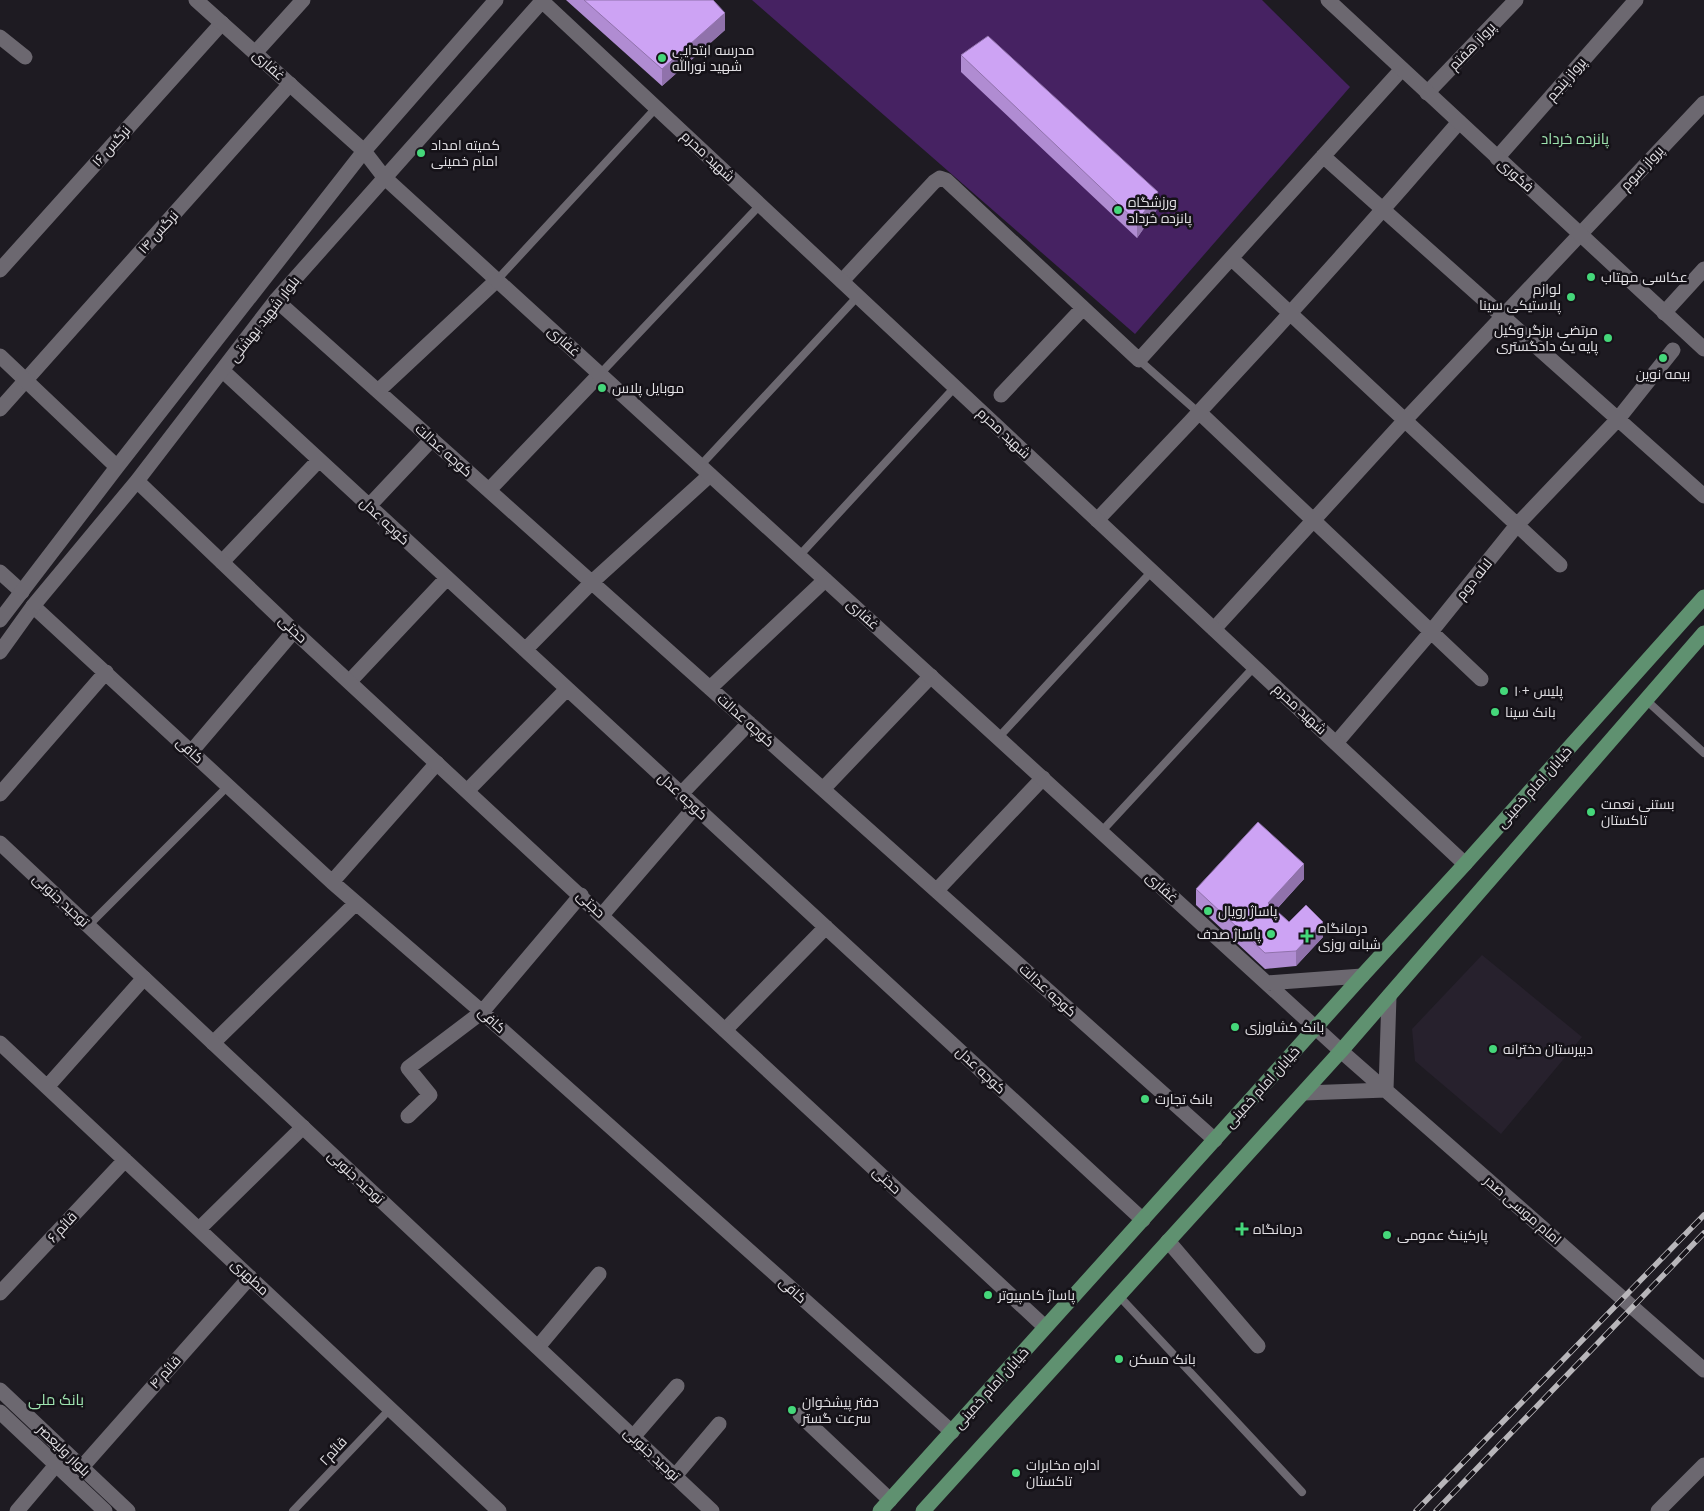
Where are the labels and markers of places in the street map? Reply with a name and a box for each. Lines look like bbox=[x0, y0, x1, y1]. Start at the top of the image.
place label: مدرسه ابتدایی شهید نورالله bbox=[672, 40, 754, 75]
marker: مدرسه ابتدایی شهید نورالله bbox=[656, 52, 668, 64]
place label: کمیته امداد امام خمینی bbox=[431, 135, 500, 171]
marker: کمیته امداد امام خمینی bbox=[415, 147, 427, 159]
place label: ورزشگاه پانزده خرداد bbox=[1128, 192, 1192, 228]
marker: ورزشگاه پانزده خرداد bbox=[1112, 204, 1124, 216]
place label: عکاسی مهتاب bbox=[1601, 267, 1688, 286]
marker: عکاسی مهتاب bbox=[1585, 271, 1597, 283]
place label: لوازم پلاستیکی سینا bbox=[1479, 279, 1561, 315]
marker: لوازم پلاستیکی سینا bbox=[1565, 291, 1577, 303]
place label: مرتضی برزگر وکیل پایه یک دادگستری bbox=[1494, 320, 1598, 356]
marker: مرتضی برزگر وکیل پایه یک دادگستری bbox=[1602, 332, 1614, 344]
marker: بیمه نوین bbox=[1657, 352, 1669, 364]
place label: بیمه نوین bbox=[1636, 364, 1690, 383]
place label: موبایل پلاس bbox=[612, 378, 684, 398]
marker: موبایل پلاس bbox=[596, 382, 608, 394]
place label: پلیس +۱۰ bbox=[1514, 681, 1563, 701]
marker: پلیس +۱۰ bbox=[1498, 685, 1510, 697]
place label: بانک سینا bbox=[1505, 702, 1556, 721]
marker: بانک سینا bbox=[1489, 706, 1501, 718]
place label: بستنی نعمت تاکستان bbox=[1601, 794, 1675, 829]
marker: بستنی نعمت تاکستان bbox=[1585, 806, 1597, 818]
place label: پاساژ رویال bbox=[1218, 901, 1278, 921]
marker: پاساژ رویال bbox=[1202, 905, 1214, 917]
place label: درمانگاه شبانه روزی bbox=[1318, 918, 1381, 953]
place label: پاساژ صدف bbox=[1197, 924, 1261, 944]
marker: پاساژ صدف bbox=[1265, 928, 1277, 940]
marker: درمانگاه شبانه روزی bbox=[1300, 929, 1314, 943]
place label: بانک کشاورزی bbox=[1245, 1017, 1324, 1036]
marker: بانک کشاورزی bbox=[1229, 1021, 1241, 1033]
place label: دبیرستان دخترانه bbox=[1503, 1039, 1593, 1058]
marker: دبیرستان دخترانه bbox=[1487, 1043, 1499, 1055]
place label: بانک تجارت bbox=[1155, 1089, 1213, 1108]
marker: بانک تجارت bbox=[1139, 1093, 1151, 1105]
place label: درمانگاه bbox=[1253, 1219, 1303, 1238]
marker: درمانگاه bbox=[1235, 1222, 1249, 1236]
place label: پارکینگ عمومی bbox=[1397, 1225, 1488, 1245]
marker: پارکینگ عمومی bbox=[1381, 1229, 1393, 1241]
place label: پاساژ کامپیوتر bbox=[997, 1285, 1075, 1305]
marker: پاساژ کامپیوتر bbox=[982, 1289, 994, 1301]
place label: بانک مسکن bbox=[1129, 1349, 1196, 1368]
marker: بانک مسکن bbox=[1113, 1353, 1125, 1365]
place label: دفتر پیشخوان سرعت گستر bbox=[801, 1392, 879, 1427]
marker: دفتر پیشخوان سرعت گستر bbox=[786, 1404, 798, 1416]
place label: اداره مخابرات تاکستان bbox=[1026, 1455, 1100, 1490]
marker: اداره مخابرات تاکستان bbox=[1010, 1467, 1022, 1479]

